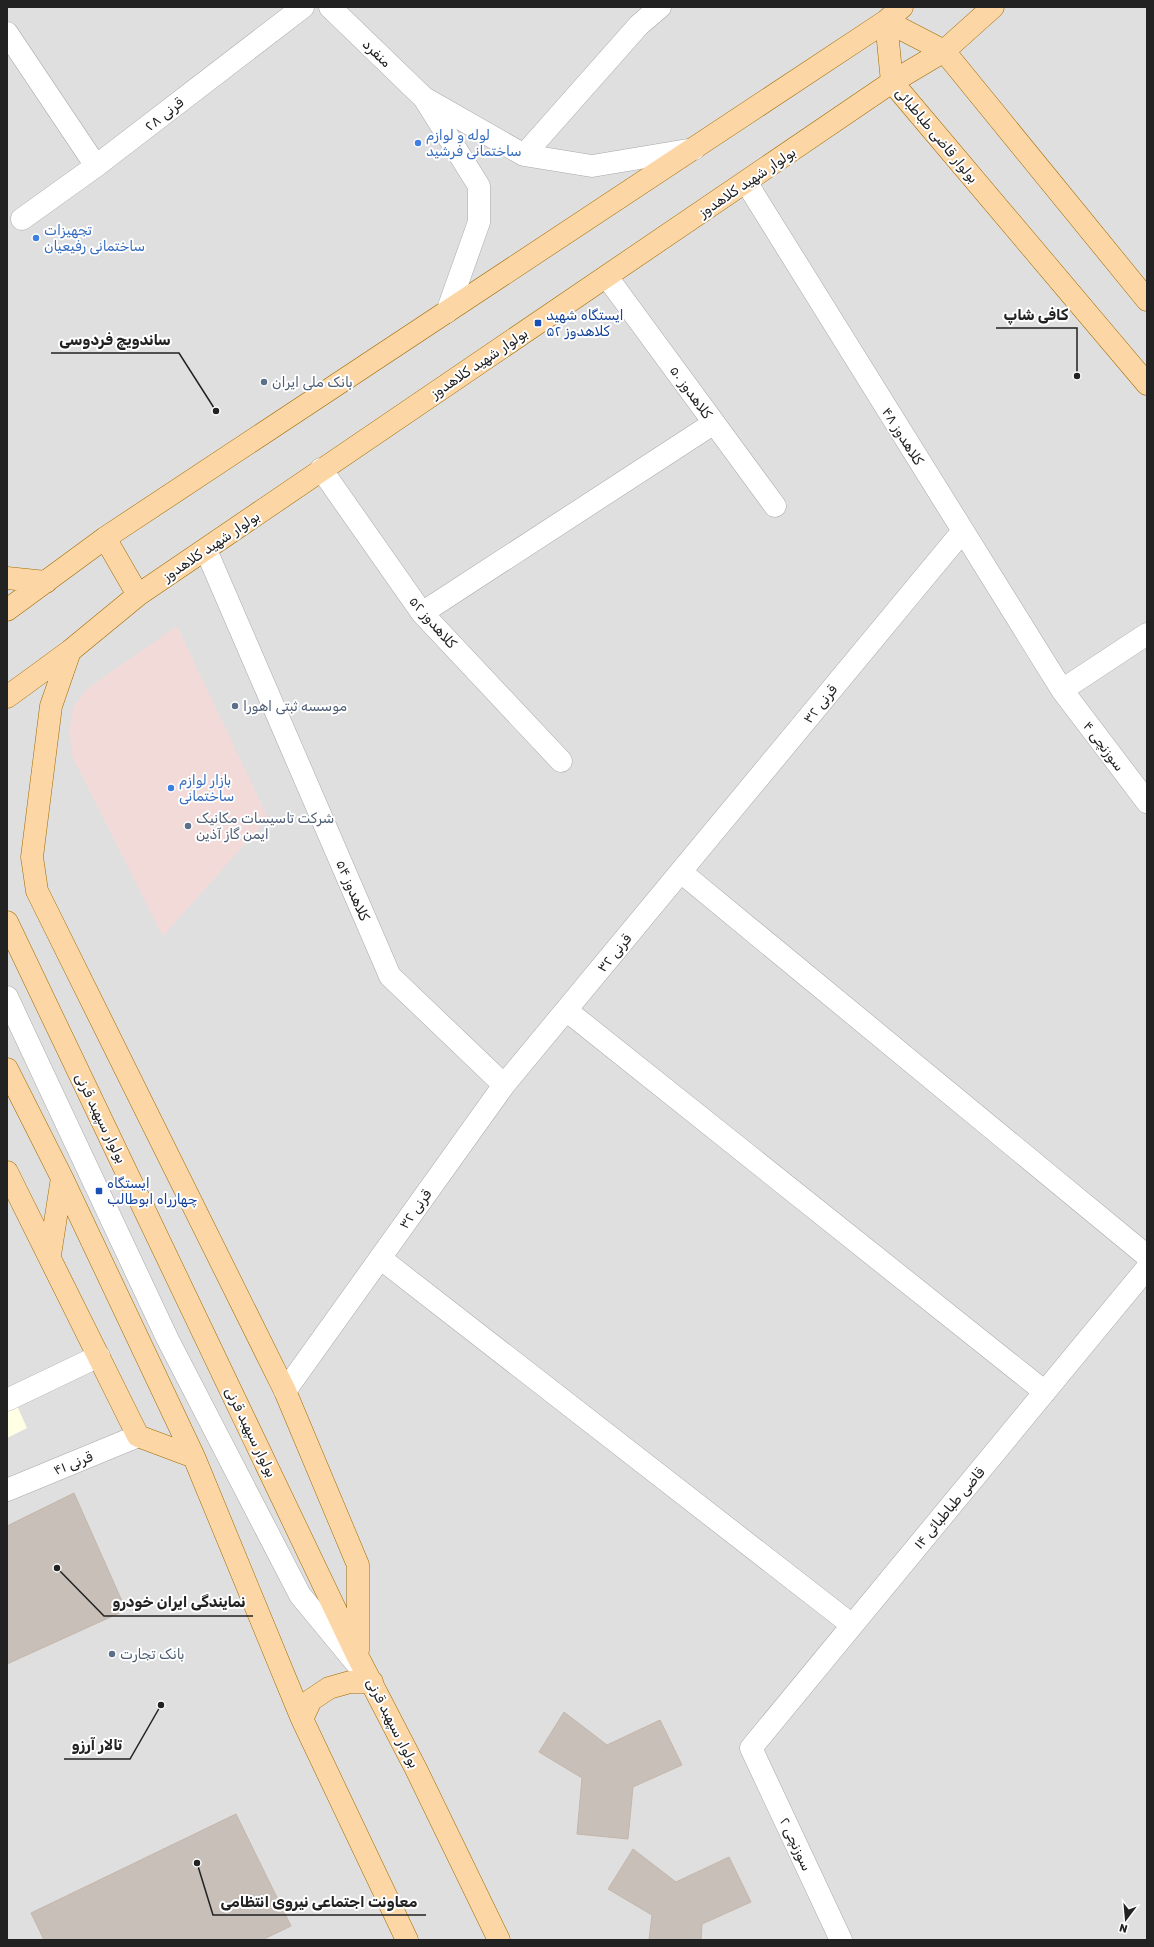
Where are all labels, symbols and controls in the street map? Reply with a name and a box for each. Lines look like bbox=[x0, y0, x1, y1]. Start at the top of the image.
street label: منفرد bbox=[359, 36, 395, 71]
street label: بولوار قاضی طباطبائی bbox=[892, 84, 982, 187]
street label: قرنی ۲۸ bbox=[142, 94, 187, 135]
place label: لوله و لوازم ساختمانی فرشید bbox=[426, 127, 522, 160]
marker: لوله و لوازم ساختمانی فرشید bbox=[413, 138, 423, 148]
street label: بولوار شهید کلاهدوز bbox=[695, 144, 799, 222]
place label: تجهیزات ساختمانی رفیعیان bbox=[44, 222, 145, 255]
marker: تجهیزات ساختمانی رفیعیان bbox=[31, 233, 41, 243]
callout: کافی شاپ bbox=[996, 301, 1077, 328]
text: کافی شاپ bbox=[1004, 306, 1069, 326]
place label: ایستگاه شهید کلاهدوز ۵۲ bbox=[546, 307, 624, 340]
marker: ایستگاه شهید کلاهدوز ۵۲ bbox=[533, 318, 543, 328]
street label: بولوار شهید کلاهدوز bbox=[427, 325, 531, 403]
callout: ساندویچ فردوسی bbox=[51, 326, 179, 353]
text: ساندویچ فردوسی bbox=[59, 331, 171, 350]
street label: کلاهدوز ۵۰ bbox=[666, 362, 716, 423]
place label: بانک ملی ایران bbox=[272, 374, 353, 391]
marker: بانک ملی ایران bbox=[259, 377, 269, 387]
street label: کلاهدوز ۴۸ bbox=[878, 404, 927, 469]
street label: بولوار شهید کلاهدوز bbox=[159, 508, 263, 586]
street label: کلاهدوز ۵۲ bbox=[405, 593, 460, 652]
street label: قرنی ۳۲ bbox=[800, 681, 841, 727]
place label: موسسه ثبتی اهورا bbox=[243, 698, 347, 715]
marker: موسسه ثبتی اهورا bbox=[230, 701, 240, 711]
street label: سوزنچی ۴ bbox=[1079, 718, 1128, 775]
place label: بازار لوازم ساختمانی bbox=[179, 772, 234, 805]
marker: بازار لوازم ساختمانی bbox=[166, 783, 176, 793]
place label: شرکت تاسیسات مکانیک ایمن گاز آذین bbox=[196, 810, 334, 843]
marker: شرکت تاسیسات مکانیک ایمن گاز آذین bbox=[183, 821, 193, 831]
street label: کلاهدوز ۵۴ bbox=[332, 857, 373, 924]
street label: قرنی ۳۲ bbox=[593, 930, 636, 976]
street label: بولوار سپهبد قرنی bbox=[70, 1070, 130, 1167]
place label: ایستگاه چهارراه ابوطالب bbox=[107, 1175, 198, 1208]
marker: ایستگاه چهارراه ابوطالب bbox=[94, 1186, 104, 1196]
street label: قرنی ۳۲ bbox=[395, 1186, 436, 1232]
street label: بولوار سپهبد قرنی bbox=[220, 1384, 280, 1481]
street label: قرنی ۴۱ bbox=[51, 1448, 96, 1479]
street label: قاضی طباطبائی ۱۴ bbox=[910, 1464, 989, 1553]
callout: نمایندگی ایران خودرو bbox=[104, 1589, 253, 1616]
text: نمایندگی ایران خودرو bbox=[112, 1593, 246, 1611]
place label: بانک تجارت bbox=[120, 1646, 185, 1663]
marker: بانک تجارت bbox=[107, 1649, 117, 1659]
street label: بولوار سپهبد قرنی bbox=[362, 1675, 422, 1771]
callout: تالار آرزو bbox=[64, 1732, 130, 1759]
text: تالار آرزو bbox=[72, 1736, 123, 1754]
street label: سوزنچی ۲ bbox=[776, 1815, 815, 1874]
callout: معاونت اجتماعی نیروی انتظامی bbox=[213, 1888, 426, 1915]
text: معاونت اجتماعی نیروی انتظامی bbox=[220, 1893, 418, 1911]
north arrow bbox=[1106, 1899, 1146, 1939]
text: N bbox=[1118, 1921, 1129, 1935]

